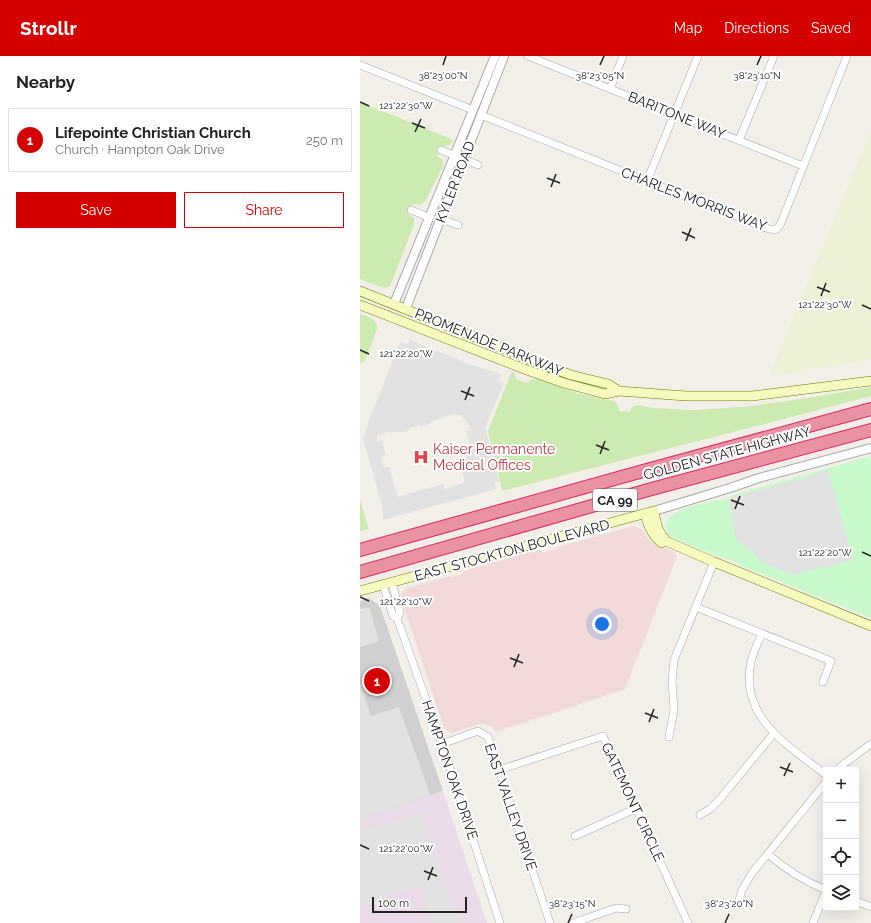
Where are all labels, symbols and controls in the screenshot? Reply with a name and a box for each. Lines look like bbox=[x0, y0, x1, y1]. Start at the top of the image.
text: Strollr bbox=[20, 17, 77, 39]
text: Map bbox=[674, 20, 702, 36]
text: Directions bbox=[724, 20, 789, 36]
text: Saved bbox=[811, 20, 851, 36]
text: 38°23'00"N bbox=[418, 70, 468, 81]
text: 38°23'05"N bbox=[576, 70, 624, 81]
text: 38°23'10"N bbox=[733, 70, 781, 81]
text: Nearby bbox=[16, 72, 75, 92]
street label: BARITONE WAY bbox=[626, 88, 728, 142]
text: 121°22'30"W bbox=[379, 100, 433, 111]
text: Lifepointe Christian Church bbox=[55, 124, 251, 142]
text: 1 bbox=[27, 133, 33, 148]
text: 250 m bbox=[306, 133, 343, 148]
street label: KYLER ROAD bbox=[432, 139, 478, 225]
text: Church · Hampton Oak Drive bbox=[55, 142, 225, 157]
street label: CHARLES MORRIS WAY bbox=[619, 164, 769, 234]
button: Save bbox=[16, 192, 176, 228]
button: Share bbox=[184, 192, 344, 228]
text: 121°22'30"W bbox=[798, 299, 852, 310]
street label: PROMENADE PARKWAY bbox=[413, 305, 565, 379]
text: 121°22'20"W bbox=[379, 348, 433, 359]
street label: GOLDEN STATE HIGHWAY bbox=[642, 423, 812, 483]
place label: Kaiser Permanente Medical Offices bbox=[433, 441, 555, 473]
hospital icon: Kaiser Permanente Medical Offices bbox=[412, 448, 430, 466]
road number: CA 99 bbox=[593, 489, 637, 511]
street label: EAST STOCKTON BOULEVARD bbox=[413, 516, 611, 584]
text: 121°22'20"W bbox=[798, 547, 852, 558]
text: 121°22'10"W bbox=[380, 596, 433, 607]
your location bbox=[592, 614, 612, 634]
pin: 1 bbox=[364, 666, 390, 696]
street label: HAMPTON OAK DRIVE bbox=[419, 698, 481, 842]
street label: GATEMONT CIRCLE bbox=[598, 740, 668, 864]
street label: EAST VALLEY DRIVE bbox=[482, 741, 540, 873]
map controls bbox=[823, 767, 859, 911]
button: + bbox=[823, 767, 859, 803]
button: − bbox=[823, 803, 859, 839]
button: locate bbox=[823, 839, 859, 875]
text: 121°22'00"W bbox=[379, 843, 434, 854]
button: layers bbox=[823, 875, 859, 911]
scale bar bbox=[372, 895, 467, 914]
text: 100 m bbox=[378, 897, 409, 910]
text: 38°23'15"N bbox=[549, 898, 595, 909]
text: 38°23'20"N bbox=[705, 898, 753, 909]

